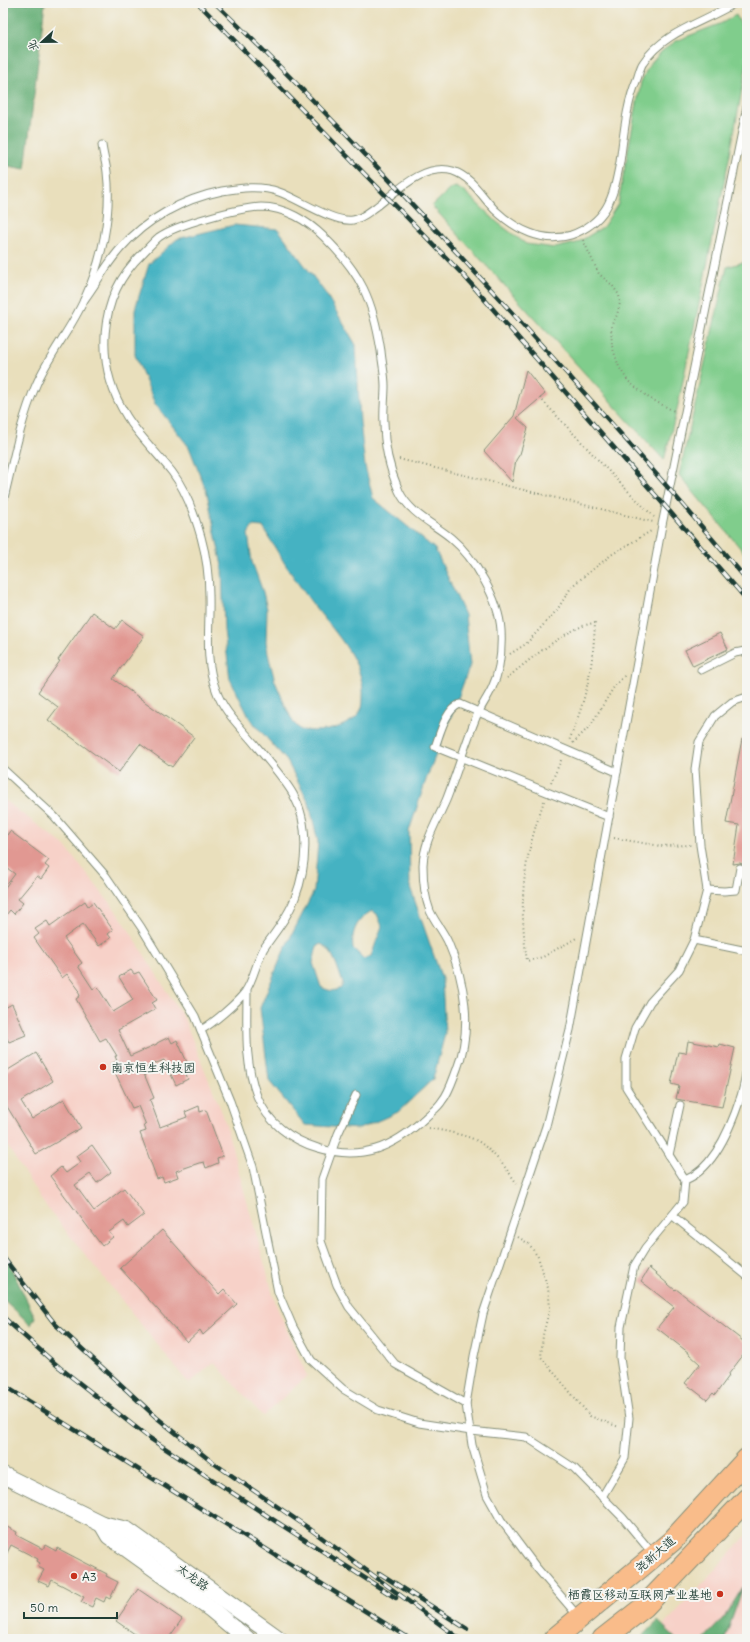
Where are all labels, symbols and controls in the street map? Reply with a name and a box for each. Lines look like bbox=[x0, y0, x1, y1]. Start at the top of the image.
north arrow bbox=[22, 22, 62, 62]
text: 北 bbox=[24, 38, 41, 53]
place label: 南京恒生科技园 bbox=[111, 1060, 195, 1075]
marker: 南京恒生科技园 bbox=[98, 1062, 108, 1072]
street label: 尧新大道 bbox=[632, 1533, 678, 1575]
street label: 太龙路 bbox=[174, 1560, 212, 1594]
place label: A3 bbox=[82, 1569, 97, 1584]
marker: A3 bbox=[69, 1571, 79, 1581]
place label: 栖霞区移动互联网产业基地 bbox=[568, 1587, 712, 1602]
marker: 栖霞区移动互联网产业基地 bbox=[715, 1589, 725, 1599]
scale bar bbox=[24, 1594, 117, 1620]
text: 50 m bbox=[30, 1600, 59, 1615]

